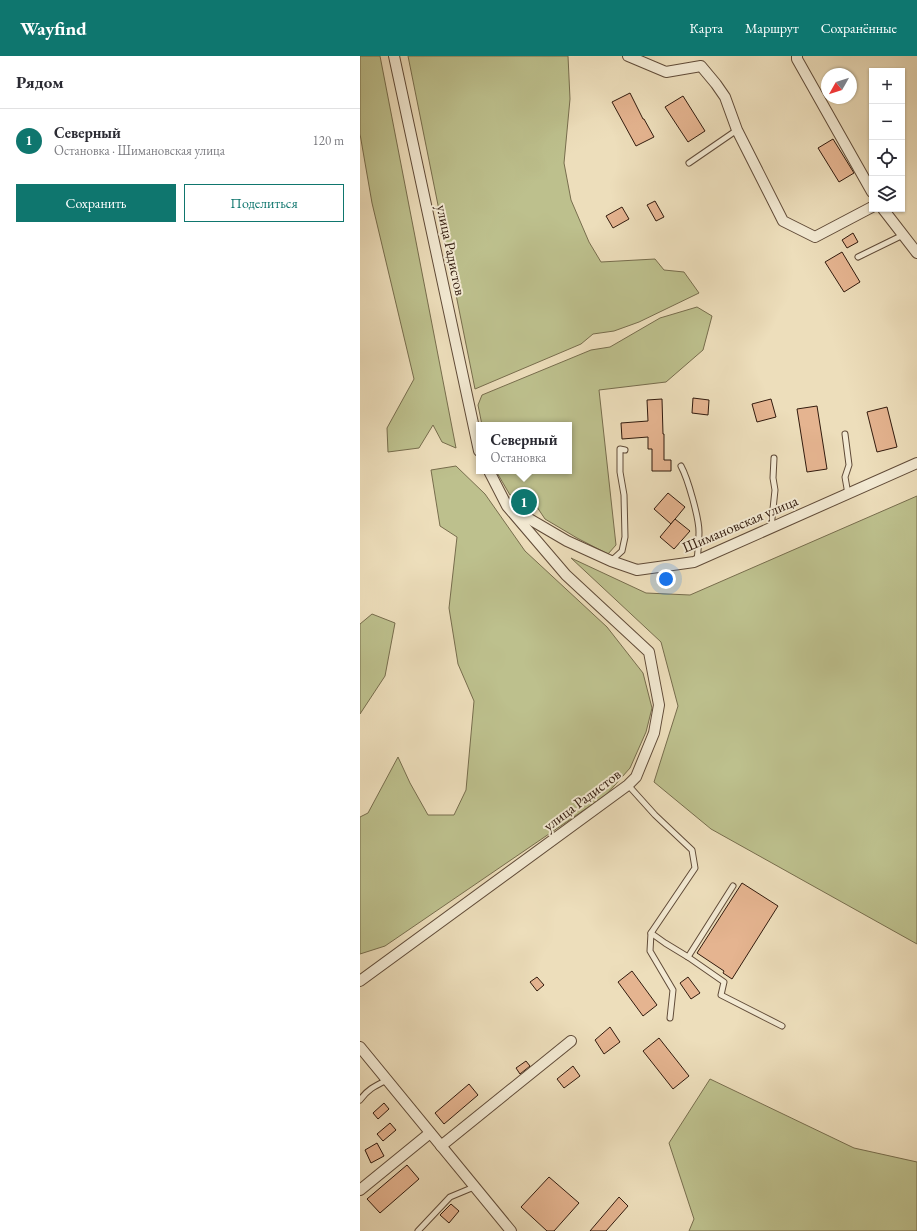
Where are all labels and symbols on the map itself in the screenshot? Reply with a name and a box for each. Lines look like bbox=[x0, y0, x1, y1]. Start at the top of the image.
north arrow bbox=[821, 68, 857, 104]
street label: улица Радистов bbox=[433, 203, 470, 297]
pin: 1 bbox=[511, 487, 537, 517]
street label: Шимановская улица bbox=[679, 491, 801, 556]
your location bbox=[656, 569, 676, 589]
street label: улица Радистов bbox=[539, 764, 624, 835]

